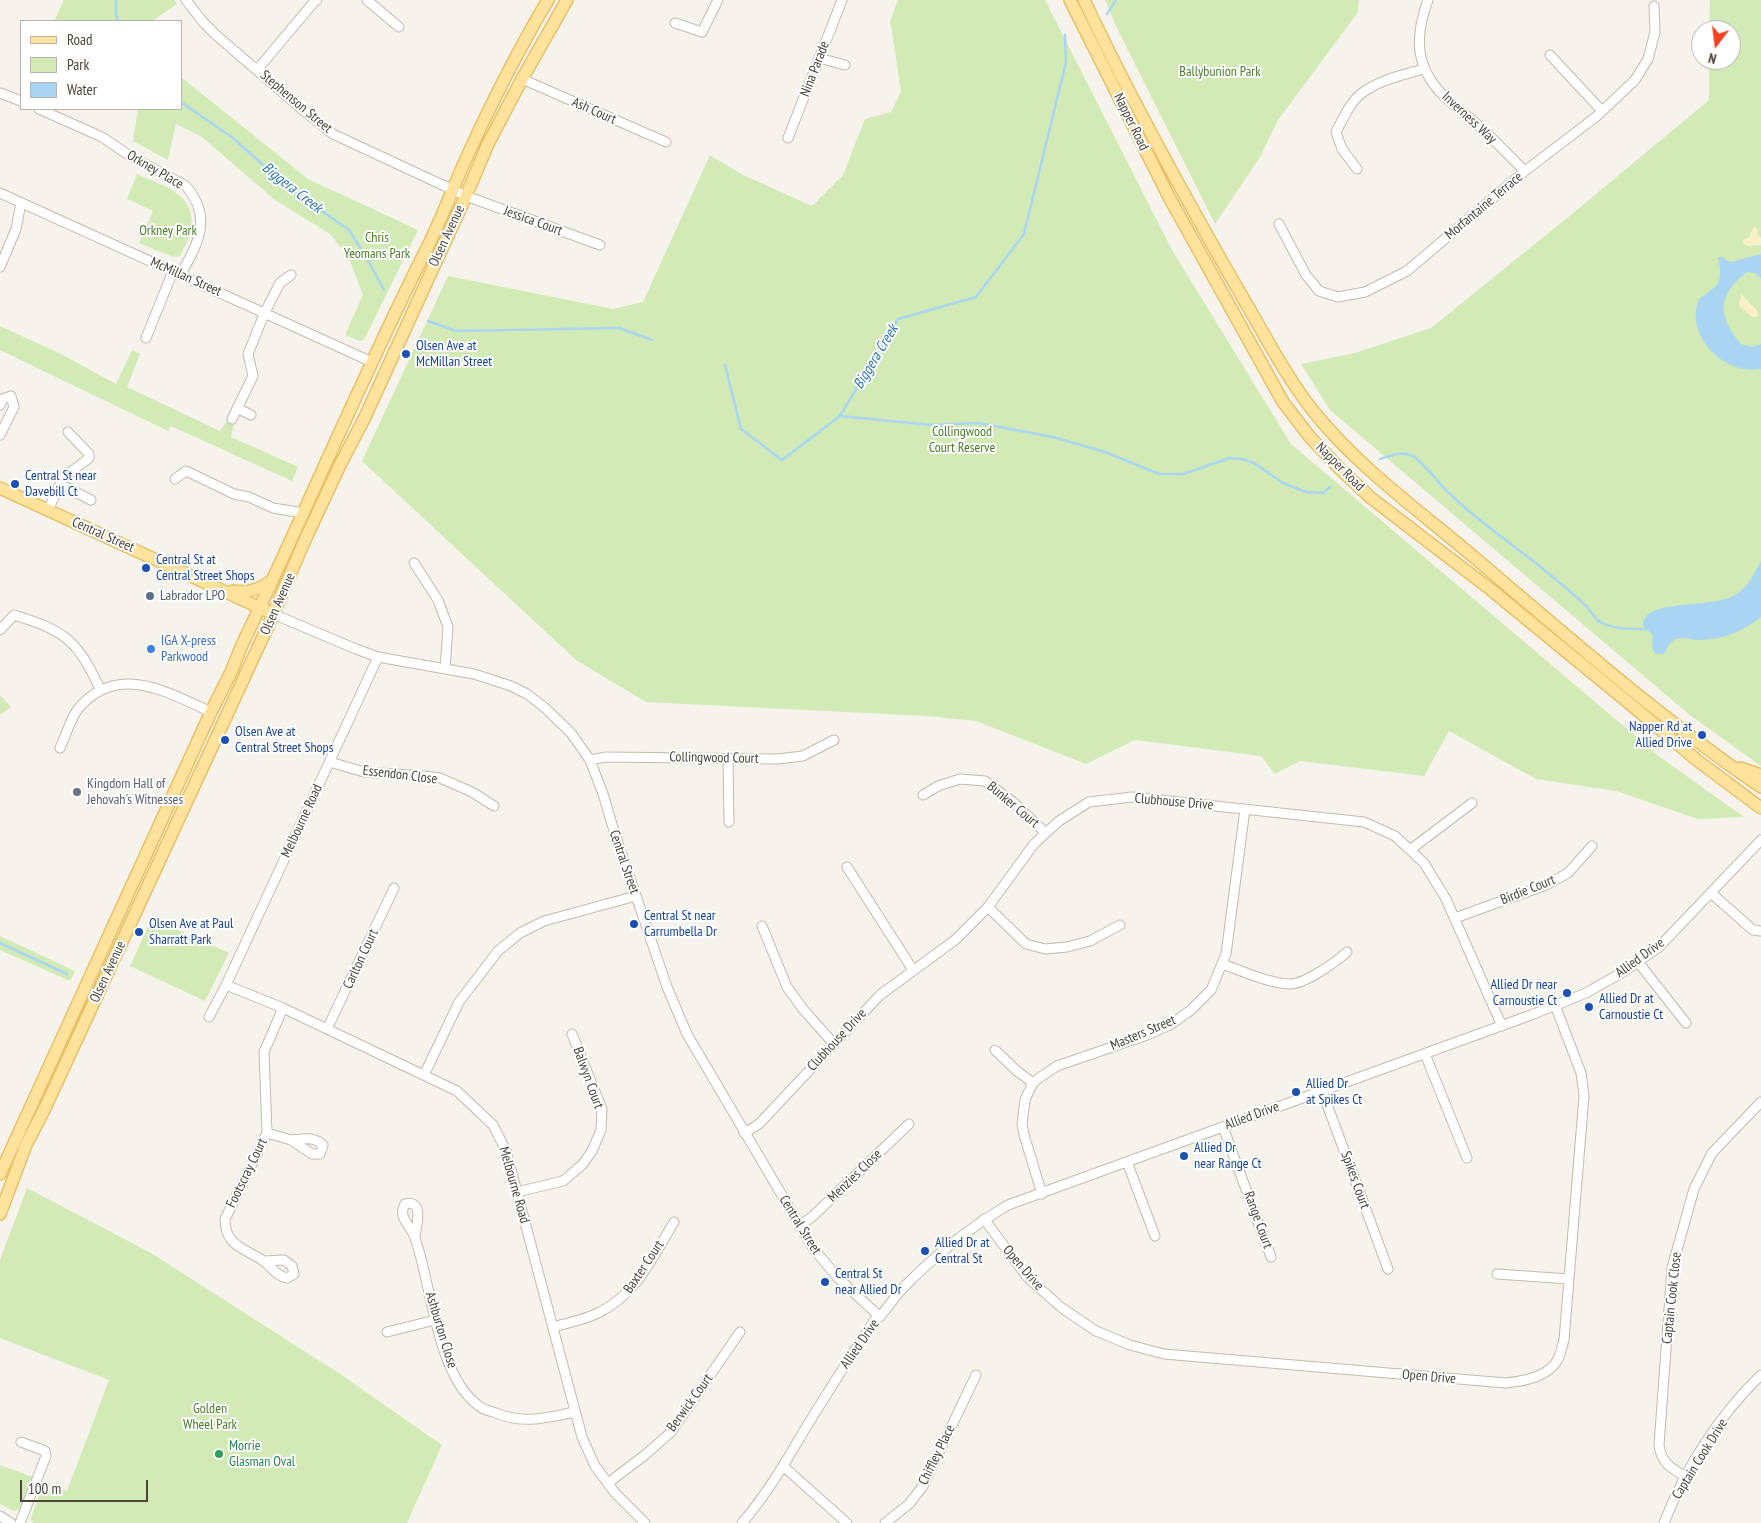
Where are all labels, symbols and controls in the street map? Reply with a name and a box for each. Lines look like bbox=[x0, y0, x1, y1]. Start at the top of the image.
legend bbox=[20, 20, 182, 110]
north arrow bbox=[1691, 20, 1741, 70]
text: Road bbox=[67, 30, 93, 49]
street label: Nina Parade bbox=[797, 39, 833, 99]
text: N bbox=[1706, 49, 1718, 68]
text: Park bbox=[67, 55, 89, 74]
park label: Ballybunion Park bbox=[1179, 64, 1261, 80]
street label: Stephenson Street bbox=[257, 67, 335, 137]
text: Water bbox=[67, 80, 97, 99]
street label: Inverness Way bbox=[1438, 88, 1500, 148]
street label: Napper Road bbox=[1110, 91, 1152, 153]
street label: Ash Court bbox=[569, 94, 619, 128]
street label: Orkney Place bbox=[124, 147, 186, 193]
water label: Biggera Creek bbox=[258, 159, 326, 217]
street label: Morfantaine Terrace bbox=[1442, 169, 1526, 243]
street label: Olsen Avenue bbox=[425, 203, 469, 269]
street label: Jessica Court bbox=[501, 203, 565, 239]
park label: Orkney Park bbox=[139, 223, 197, 239]
park label: Chris Yeomans Park bbox=[344, 230, 410, 262]
street label: McMillan Street bbox=[148, 254, 224, 300]
water label: Biggera Creek bbox=[850, 322, 902, 392]
place label: Olsen Ave at McMillan Street bbox=[416, 338, 492, 371]
marker: Olsen Ave at McMillan Street bbox=[400, 348, 412, 360]
park label: Collingwood Court Reserve bbox=[929, 424, 995, 457]
street label: Napper Road bbox=[1312, 439, 1368, 495]
place label: Central St near Davebill Ct bbox=[25, 468, 97, 501]
marker: Central St near Davebill Ct bbox=[9, 478, 21, 490]
street label: Central Street bbox=[69, 514, 137, 556]
place label: Central St at Central Street Shops bbox=[156, 552, 254, 584]
marker: Central St at Central Street Shops bbox=[140, 562, 152, 574]
street label: Olsen Avenue bbox=[257, 570, 299, 638]
place label: Labrador LPO bbox=[160, 588, 225, 604]
marker: Labrador LPO bbox=[144, 590, 156, 602]
place label: IGA X-press Parkwood bbox=[161, 633, 216, 666]
marker: IGA X-press Parkwood bbox=[145, 643, 157, 655]
place label: Napper Rd at Allied Drive bbox=[1629, 719, 1692, 752]
place label: Olsen Ave at Central Street Shops bbox=[235, 724, 333, 756]
marker: Napper Rd at Allied Drive bbox=[1696, 729, 1708, 741]
marker: Olsen Ave at Central Street Shops bbox=[219, 734, 231, 746]
street label: Collingwood Court bbox=[669, 749, 759, 767]
street label: Essendon Close bbox=[362, 762, 438, 788]
place label: Kingdom Hall of Jehovah's Witnesses bbox=[87, 776, 183, 809]
street label: Bunker Court bbox=[984, 778, 1042, 832]
street label: Melbourne Road bbox=[278, 782, 326, 860]
marker: Kingdom Hall of Jehovah's Witnesses bbox=[71, 786, 83, 798]
street label: Clubhouse Drive bbox=[1134, 790, 1214, 814]
street label: Central Street bbox=[605, 828, 643, 896]
street label: Birdie Court bbox=[1498, 871, 1558, 909]
place label: Central St near Carrumbella Dr bbox=[644, 908, 717, 940]
place label: Olsen Ave at Paul Sharratt Park bbox=[149, 916, 233, 949]
marker: Central St near Carrumbella Dr bbox=[628, 918, 640, 930]
marker: Olsen Ave at Paul Sharratt Park bbox=[133, 926, 145, 938]
street label: Carlton Court bbox=[340, 926, 382, 992]
street label: Allied Drive bbox=[1612, 935, 1668, 981]
street label: Olsen Avenue bbox=[86, 939, 130, 1005]
place label: Allied Dr near Carnoustie Ct bbox=[1490, 977, 1557, 1010]
marker: Allied Dr near Carnoustie Ct bbox=[1561, 987, 1573, 999]
place label: Allied Dr at Carnoustie Ct bbox=[1599, 991, 1663, 1024]
marker: Allied Dr at Carnoustie Ct bbox=[1583, 1001, 1595, 1013]
street label: Clubhouse Drive bbox=[804, 1005, 870, 1075]
street label: Masters Street bbox=[1108, 1012, 1178, 1054]
street label: Balwyn Court bbox=[569, 1045, 607, 1111]
place label: Allied Dr at Spikes Ct bbox=[1306, 1076, 1362, 1108]
marker: Allied Dr at Spikes Ct bbox=[1290, 1086, 1302, 1098]
street label: Allied Drive bbox=[1223, 1098, 1281, 1134]
street label: Footscray Court bbox=[223, 1135, 271, 1211]
place label: Allied Dr near Range Ct bbox=[1194, 1140, 1261, 1172]
street label: Melbourne Road bbox=[495, 1145, 533, 1225]
street label: Menzies Close bbox=[824, 1146, 886, 1206]
street label: Spikes Court bbox=[1337, 1149, 1373, 1211]
marker: Allied Dr near Range Ct bbox=[1178, 1150, 1190, 1162]
street label: Range Court bbox=[1240, 1189, 1276, 1251]
street label: Central Street bbox=[775, 1192, 825, 1258]
place label: Allied Dr at Central St bbox=[935, 1235, 990, 1268]
street label: Baxter Court bbox=[620, 1237, 668, 1297]
street label: Open Drive bbox=[999, 1242, 1047, 1294]
marker: Allied Dr at Central St bbox=[919, 1245, 931, 1257]
street label: Captain Cook Close bbox=[1659, 1251, 1685, 1345]
place label: Central St near Allied Dr bbox=[835, 1266, 902, 1298]
marker: Central St near Allied Dr bbox=[819, 1276, 831, 1288]
street label: Ashburton Close bbox=[421, 1290, 461, 1370]
street label: Allied Drive bbox=[837, 1316, 883, 1372]
street label: Open Drive bbox=[1401, 1366, 1457, 1388]
street label: Berwick Court bbox=[663, 1371, 717, 1435]
park label: Golden Wheel Park bbox=[183, 1401, 237, 1434]
street label: Captain Cook Drive bbox=[1669, 1416, 1731, 1502]
street label: Chiffley Place bbox=[915, 1422, 959, 1488]
place label: Morrie Glasman Oval bbox=[229, 1438, 295, 1470]
marker: Morrie Glasman Oval bbox=[213, 1448, 225, 1460]
scale bar bbox=[22, 1470, 150, 1502]
text: 100 m bbox=[28, 1479, 61, 1498]

